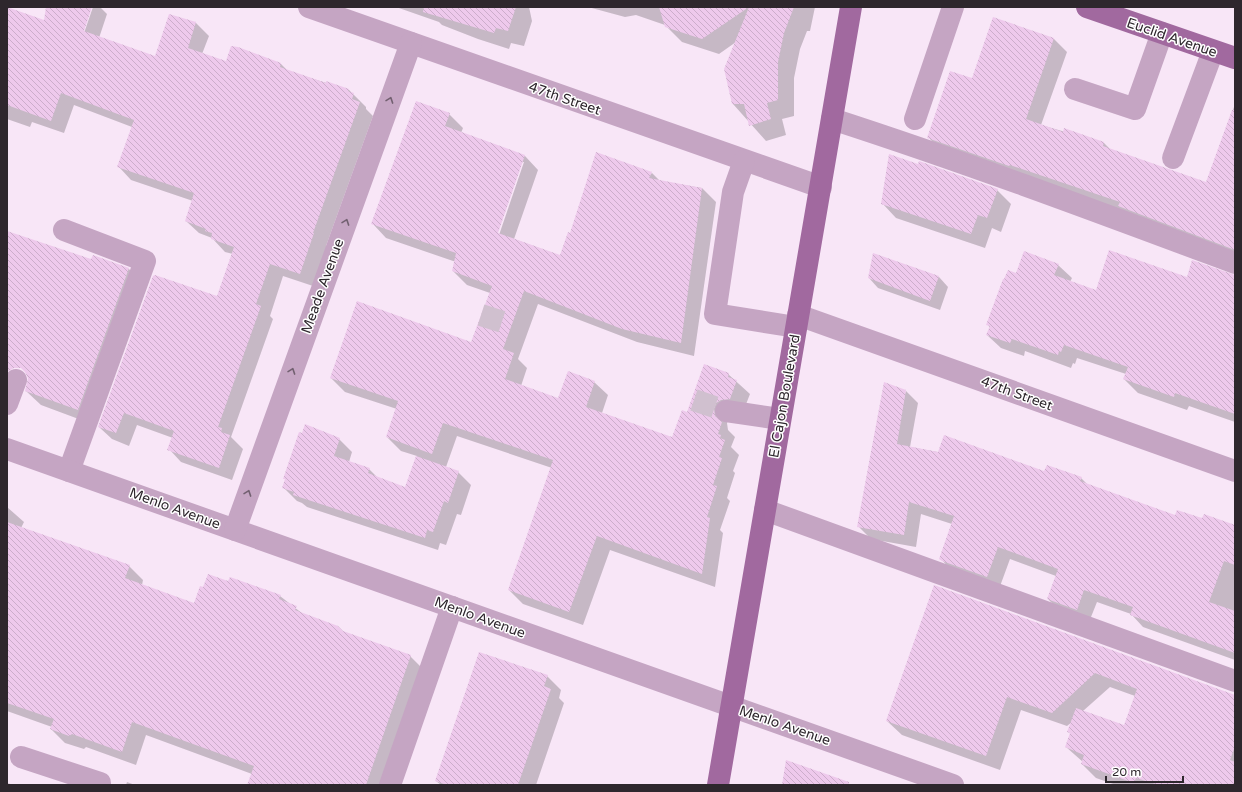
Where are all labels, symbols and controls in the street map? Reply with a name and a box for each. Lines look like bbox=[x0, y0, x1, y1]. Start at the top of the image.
street label: Euclid Avenue bbox=[1124, 14, 1219, 61]
street label: 47th Street bbox=[527, 78, 604, 119]
one-way arrow bbox=[386, 96, 394, 103]
one-way arrow bbox=[341, 219, 349, 226]
street label: Meade Avenue bbox=[297, 236, 348, 336]
street label: El Cajon Boulevard bbox=[765, 333, 804, 459]
one-way arrow bbox=[287, 367, 296, 374]
street label: 47th Street bbox=[979, 373, 1056, 415]
street label: Menlo Avenue bbox=[127, 484, 223, 533]
one-way arrow bbox=[243, 490, 251, 497]
street label: Menlo Avenue bbox=[432, 593, 528, 642]
street label: Menlo Avenue bbox=[737, 702, 833, 749]
scale bar bbox=[1106, 758, 1183, 784]
text: 20 m bbox=[1112, 765, 1141, 779]

